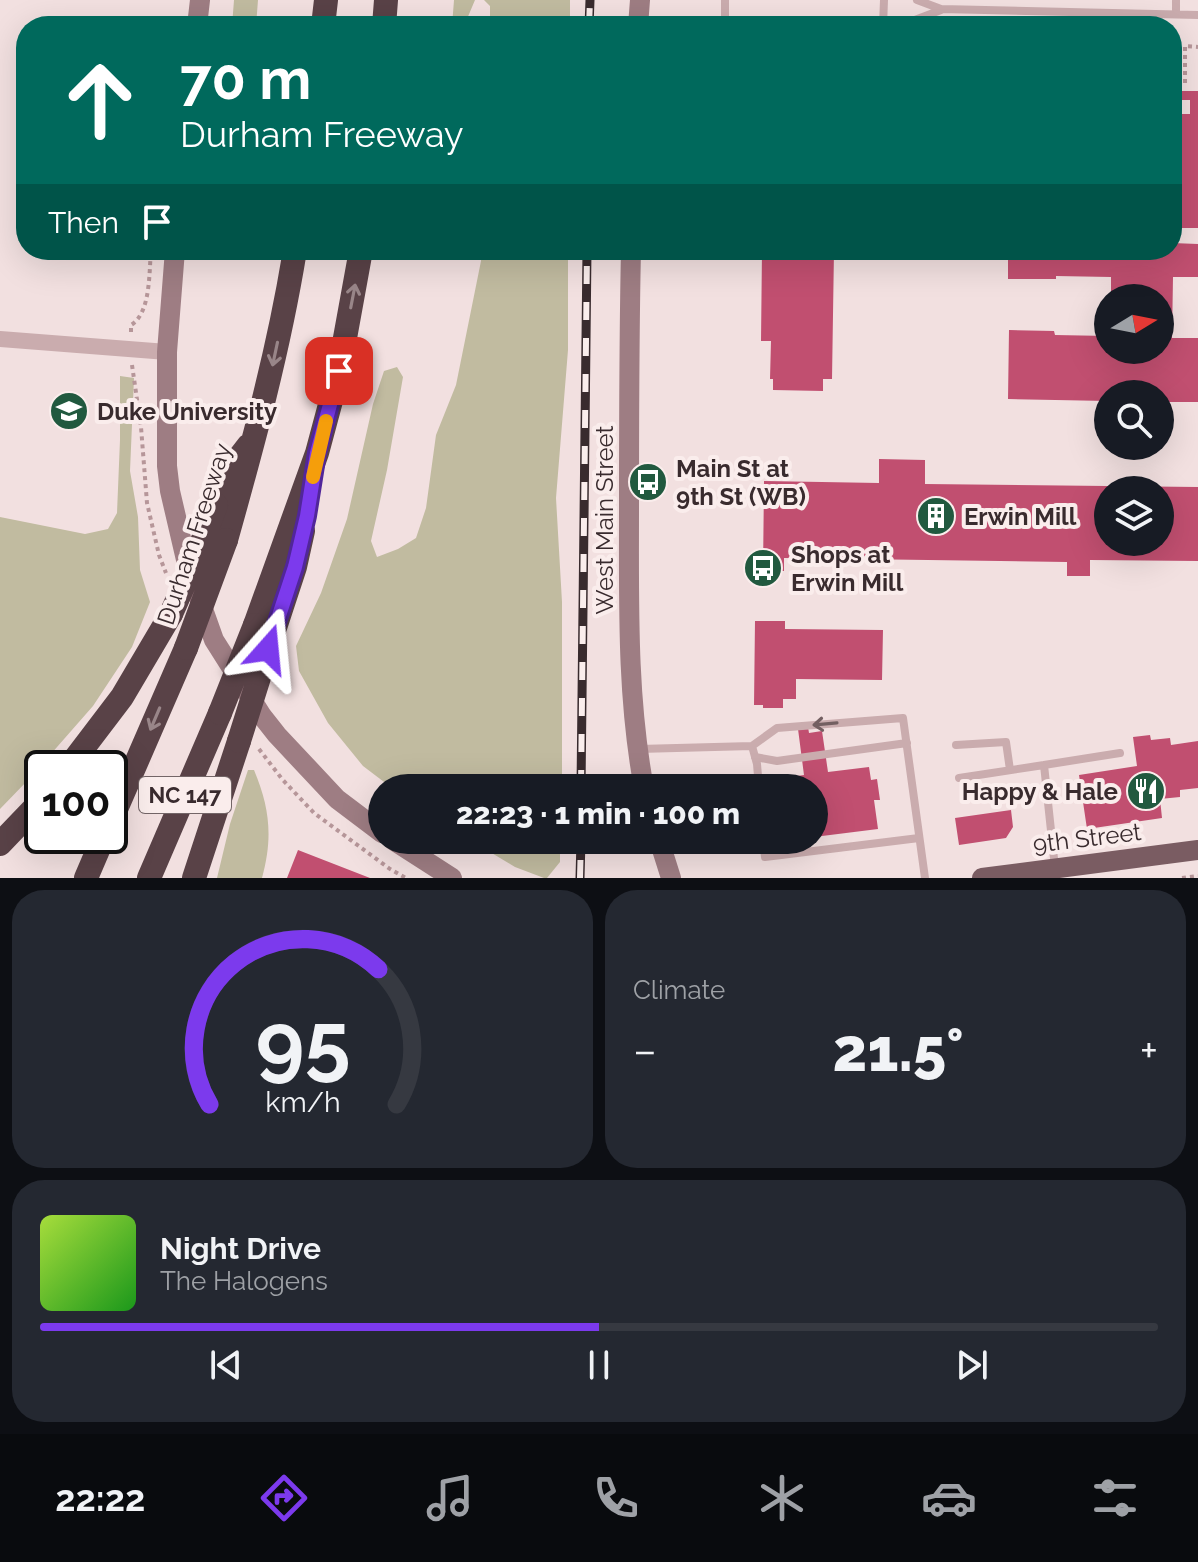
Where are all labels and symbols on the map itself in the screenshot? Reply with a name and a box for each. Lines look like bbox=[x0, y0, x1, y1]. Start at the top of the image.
one-way arrow bbox=[347, 283, 362, 309]
north arrow bbox=[1094, 284, 1174, 364]
pin bbox=[305, 337, 373, 405]
one-way arrow bbox=[267, 341, 282, 366]
school or university icon: Duke University bbox=[48, 390, 90, 432]
place label: Duke University bbox=[97, 397, 277, 426]
street label: West Main Street bbox=[590, 425, 619, 615]
street label: Durham Freeway bbox=[151, 440, 237, 628]
place label: Main St at 9th St (WB) bbox=[676, 454, 806, 511]
bus stop icon: Main St at 9th St (WB) bbox=[627, 461, 669, 503]
building icon: Erwin Mill bbox=[915, 495, 957, 537]
place label: Erwin Mill bbox=[964, 502, 1077, 531]
place label: Shops at Erwin Mill bbox=[791, 540, 904, 597]
bus stop icon: Shops at Erwin Mill bbox=[742, 547, 784, 589]
position arrow bbox=[226, 607, 310, 691]
one-way arrow bbox=[147, 706, 162, 731]
one-way arrow bbox=[812, 716, 839, 731]
speed limit sign: 100 bbox=[24, 750, 128, 854]
restaurant icon: Happy & Hale bbox=[1125, 770, 1167, 812]
road number: NC 147 bbox=[139, 777, 231, 813]
place label: Happy & Hale bbox=[962, 777, 1118, 806]
street label: 9th Street bbox=[1031, 817, 1143, 859]

